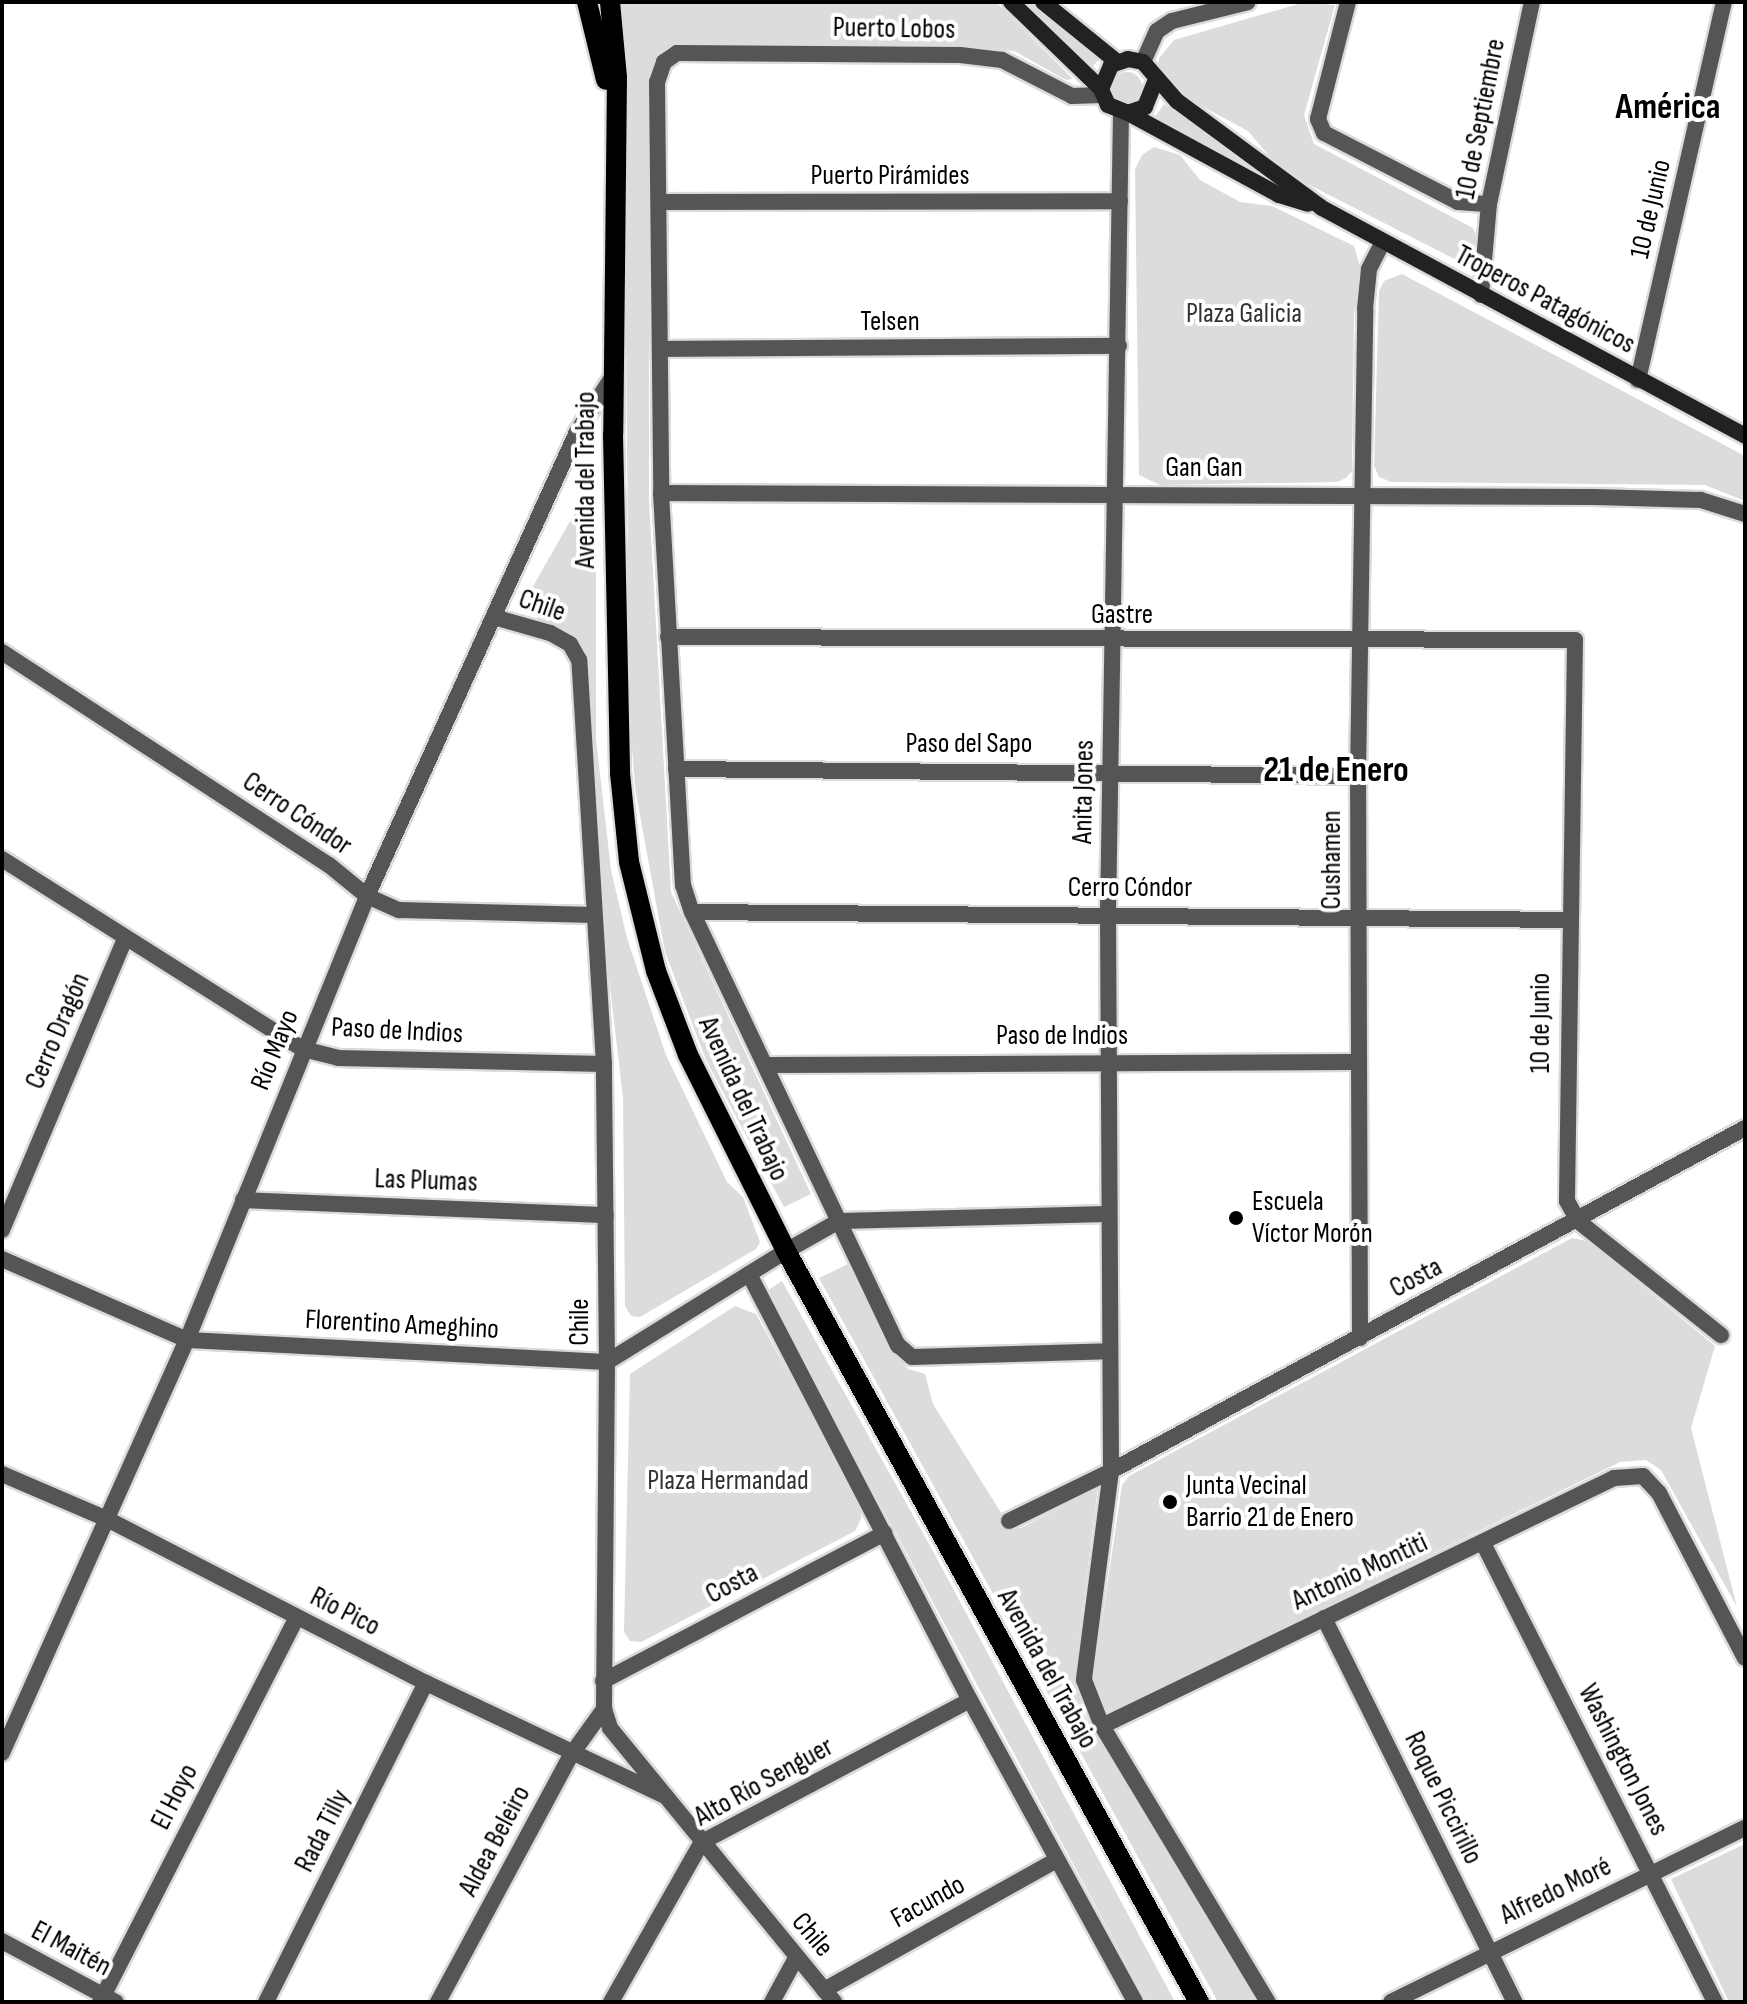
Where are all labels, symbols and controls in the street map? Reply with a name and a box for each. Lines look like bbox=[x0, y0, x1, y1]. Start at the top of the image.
street label: Puerto Lobos bbox=[832, 11, 956, 47]
street label: 10 de Septiembre bbox=[1449, 36, 1513, 202]
district label: América bbox=[1616, 86, 1720, 130]
street label: 10 de Junio bbox=[1623, 156, 1679, 262]
street label: Puerto Pirámides bbox=[810, 159, 970, 193]
street label: Troperos Patagónicos bbox=[1449, 238, 1641, 362]
park label: Plaza Galicia bbox=[1186, 297, 1302, 331]
street label: Telsen bbox=[860, 305, 920, 339]
street label: Avenida del Trabajo bbox=[569, 392, 603, 568]
street label: Gan Gan bbox=[1165, 451, 1243, 485]
street label: Chile bbox=[514, 582, 570, 630]
street label: Gastre bbox=[1091, 598, 1153, 632]
street label: Paso del Sapo bbox=[906, 727, 1032, 761]
street label: Anita Jones bbox=[1066, 740, 1102, 844]
district label: 21 de Enero bbox=[1263, 749, 1409, 793]
street label: Cerro Cóndor bbox=[236, 765, 358, 863]
street label: Cushamen bbox=[1315, 810, 1349, 910]
street label: Cerro Cóndor bbox=[1068, 871, 1192, 905]
street label: Cerro Dragón bbox=[18, 968, 98, 1094]
street label: 10 de Junio bbox=[1524, 973, 1558, 1073]
street label: Río Mayo bbox=[244, 1005, 306, 1095]
street label: Paso de Indios bbox=[330, 1011, 464, 1051]
street label: Avenida del Trabajo bbox=[690, 1012, 796, 1186]
street label: Paso de Indios bbox=[996, 1019, 1128, 1053]
street label: Las Plumas bbox=[374, 1162, 478, 1200]
place label: Escuela Víctor Morón bbox=[1252, 1185, 1373, 1251]
marker: Escuela Víctor Morón bbox=[1227, 1209, 1245, 1227]
street label: Costa bbox=[1384, 1250, 1448, 1306]
street label: Chile bbox=[563, 1298, 597, 1346]
street label: Florentino Ameghino bbox=[304, 1303, 500, 1347]
park label: Plaza Hermandad bbox=[647, 1464, 809, 1498]
place label: Junta Vecinal Barrio 21 de Enero bbox=[1186, 1469, 1354, 1535]
marker: Junta Vecinal Barrio 21 de Enero bbox=[1161, 1493, 1179, 1511]
street label: Antonio Montiti bbox=[1287, 1526, 1433, 1618]
street label: Costa bbox=[700, 1556, 764, 1612]
street label: Río Pico bbox=[304, 1580, 386, 1644]
street label: Avenida del Trabajo bbox=[989, 1584, 1105, 1754]
street label: Washington Jones bbox=[1570, 1679, 1676, 1841]
street label: Roque Piccirillo bbox=[1397, 1726, 1489, 1870]
street label: Alto Río Senguer bbox=[689, 1730, 839, 1834]
street label: El Hoyo bbox=[144, 1759, 206, 1835]
street label: Aldea Beleiro bbox=[452, 1780, 538, 1902]
street label: Rada Tilly bbox=[288, 1784, 358, 1878]
street label: Alfredo Moré bbox=[1495, 1850, 1617, 1932]
street label: Facundo bbox=[885, 1868, 971, 1936]
street label: Chile bbox=[784, 1906, 840, 1964]
street label: El Maitén bbox=[25, 1914, 117, 1984]

